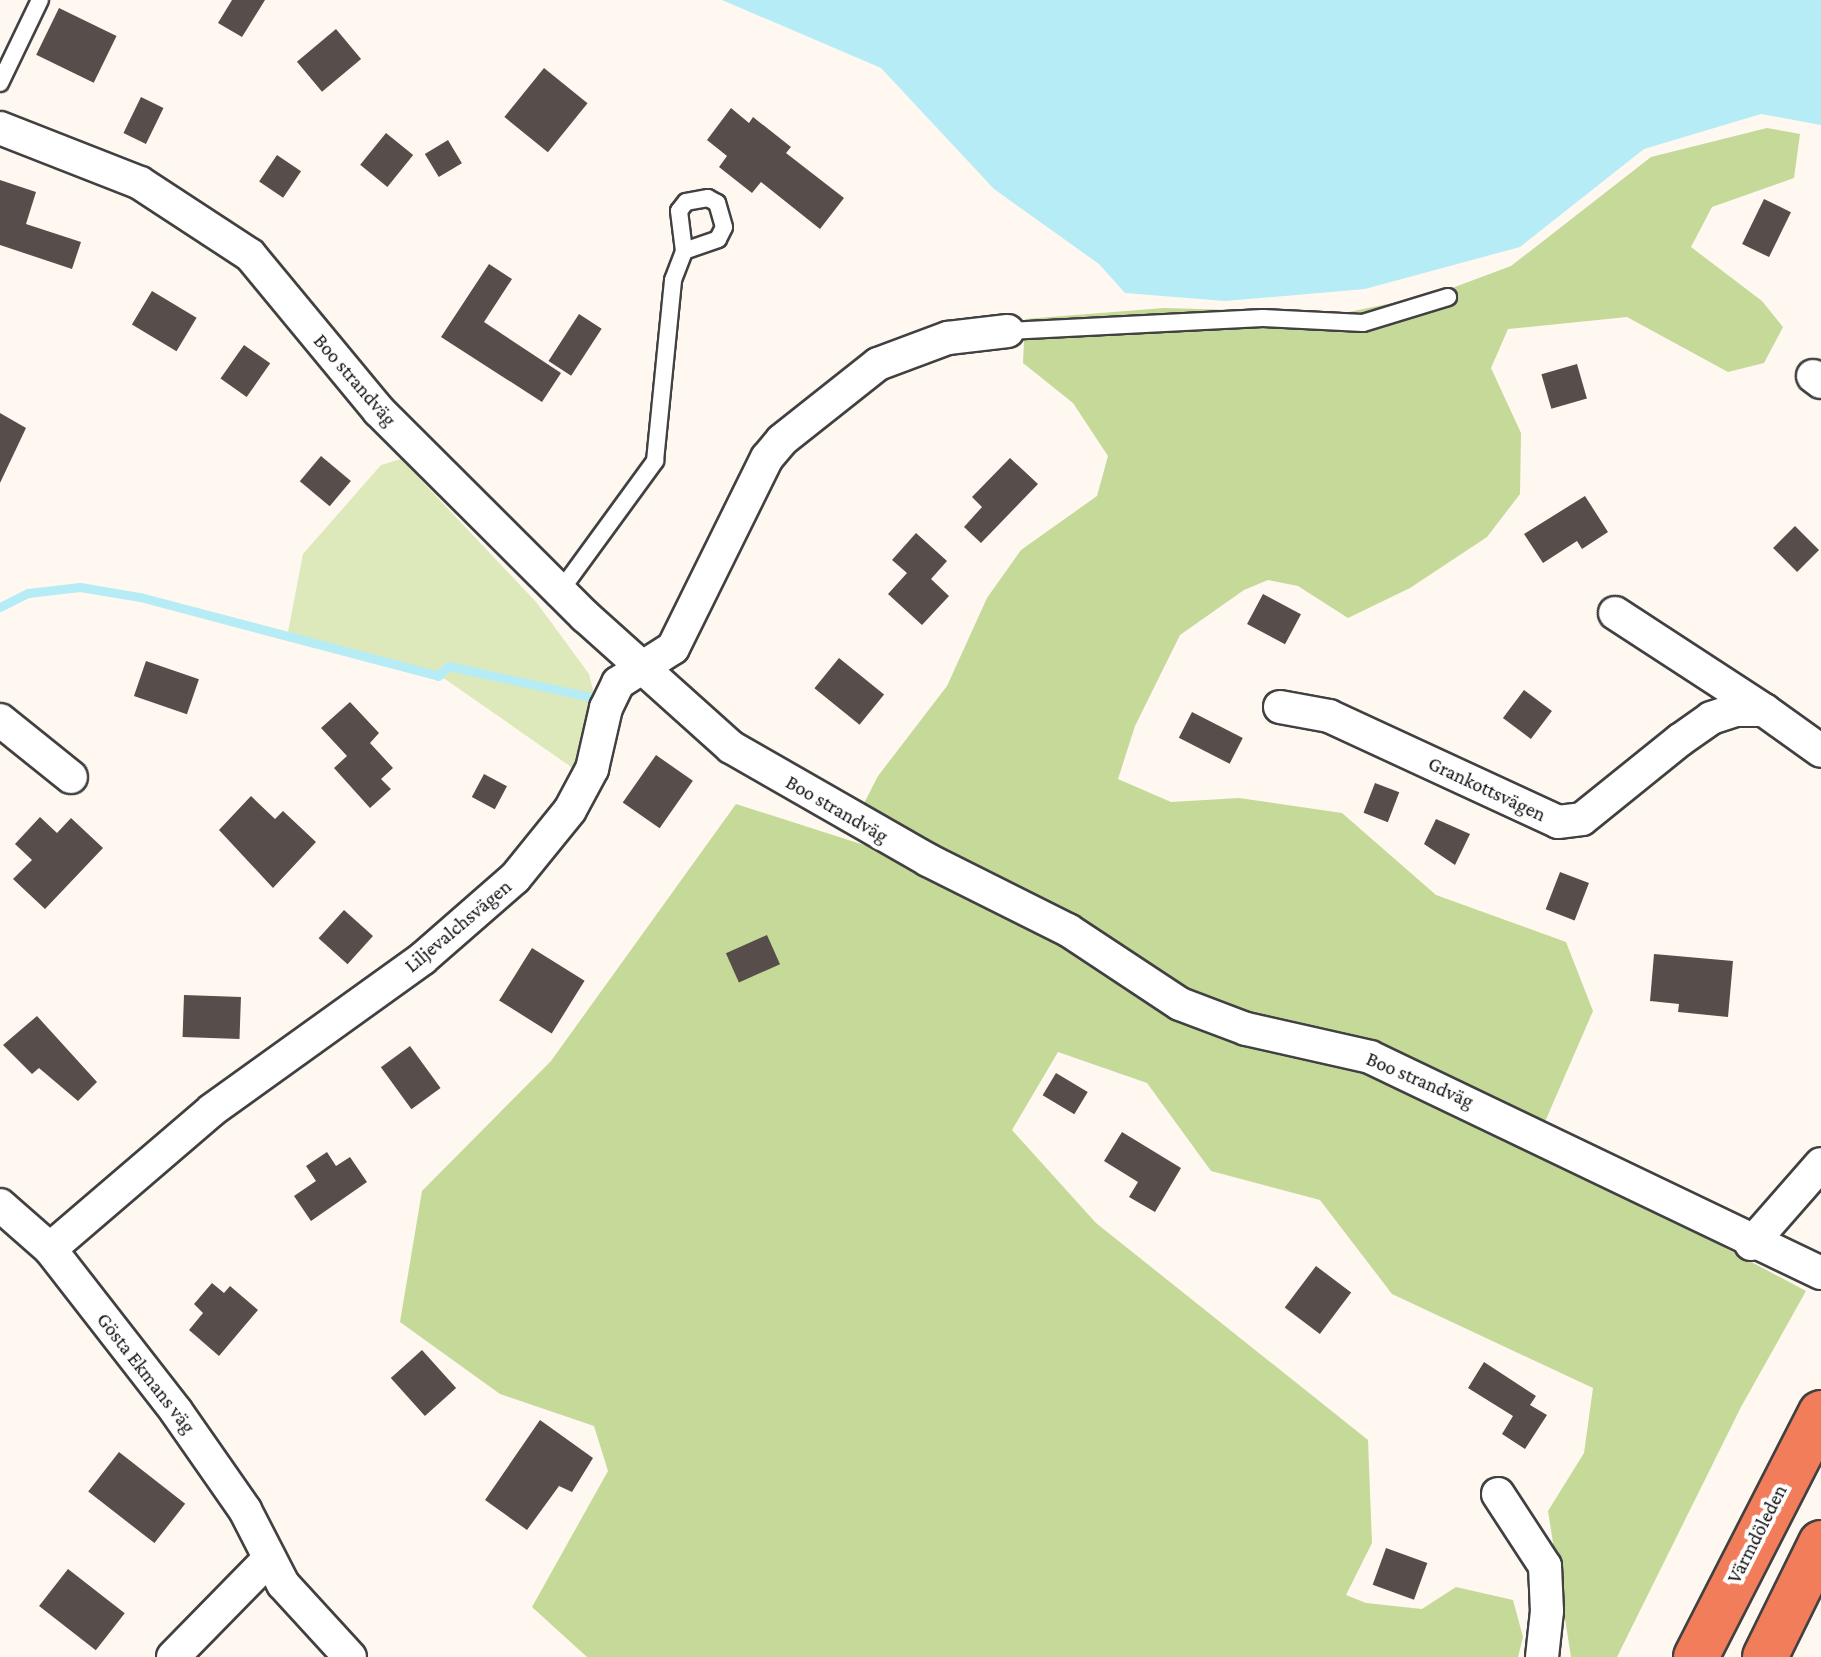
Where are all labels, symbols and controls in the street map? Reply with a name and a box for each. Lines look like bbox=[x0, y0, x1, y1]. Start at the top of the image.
street label: Boo strandväg bbox=[308, 329, 402, 431]
street label: Grankottsvägen bbox=[1424, 751, 1550, 827]
street label: Boo strandväg bbox=[782, 770, 892, 848]
street label: Liljevalchsvägen bbox=[400, 874, 516, 978]
street label: Boo strandväg bbox=[1363, 1047, 1477, 1113]
street label: Gösta Ekmans väg bbox=[92, 1308, 200, 1438]
street label: Värmdöleden bbox=[1722, 1481, 1792, 1587]

